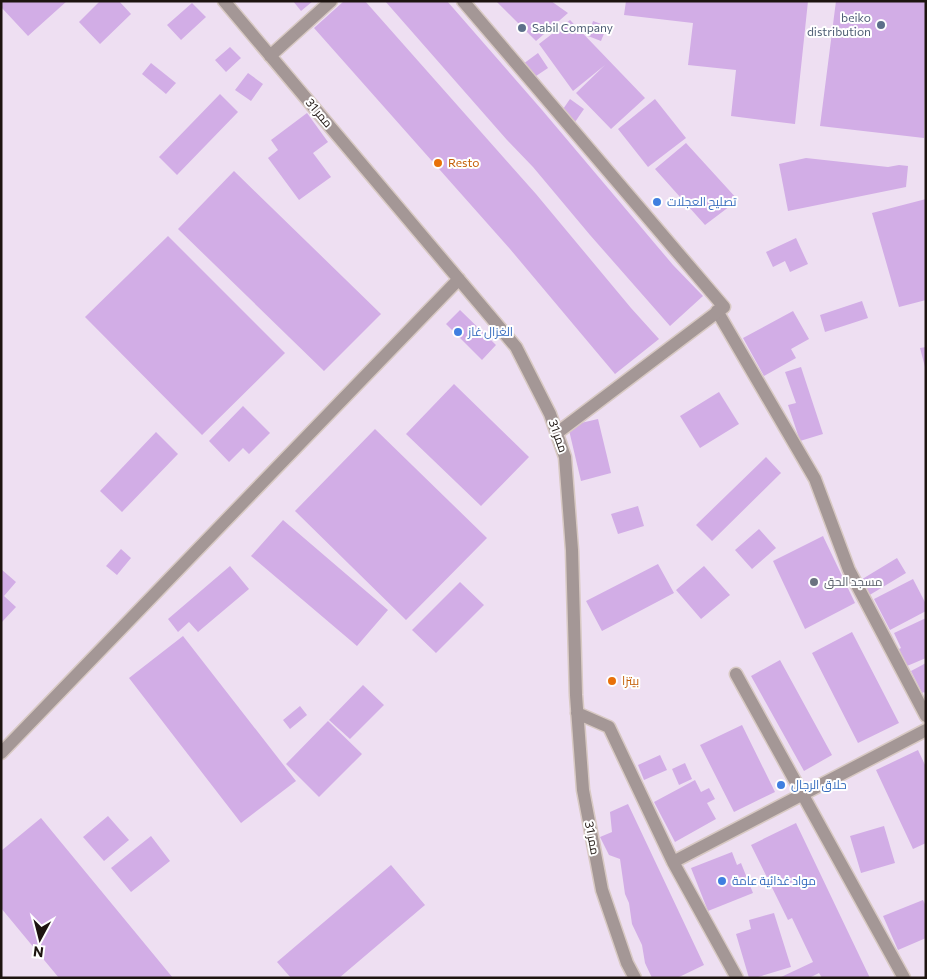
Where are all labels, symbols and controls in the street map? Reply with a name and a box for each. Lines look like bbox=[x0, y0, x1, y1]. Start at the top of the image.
place label: beiko distribution bbox=[807, 10, 871, 38]
marker: beiko distribution bbox=[875, 19, 887, 31]
place label: Sabil Company bbox=[532, 20, 613, 34]
marker: Sabil Company bbox=[516, 22, 528, 34]
street label: ممر 31 bbox=[303, 95, 336, 130]
place label: Resto bbox=[448, 155, 479, 169]
marker: Resto bbox=[432, 157, 444, 169]
place label: تصليح العجلات bbox=[667, 194, 737, 210]
marker: تصليح العجلات bbox=[651, 196, 663, 208]
place label: الغزال غاز bbox=[467, 324, 513, 339]
marker: الغزال غاز bbox=[452, 326, 464, 338]
street label: ممر 31 bbox=[546, 417, 571, 454]
place label: مسجد الحق bbox=[824, 574, 882, 589]
marker: مسجد الحق bbox=[808, 576, 820, 588]
place label: بيتزا bbox=[622, 673, 639, 688]
marker: بيتزا bbox=[606, 675, 618, 687]
place label: حلاق الرجال bbox=[791, 777, 847, 792]
marker: حلاق الرجال bbox=[775, 779, 787, 791]
street label: ممر 31 bbox=[582, 820, 603, 856]
place label: مواد غذائية عامة bbox=[732, 873, 816, 888]
marker: مواد غذائية عامة bbox=[716, 875, 728, 887]
north arrow bbox=[15, 914, 65, 964]
text: N bbox=[32, 943, 45, 961]

